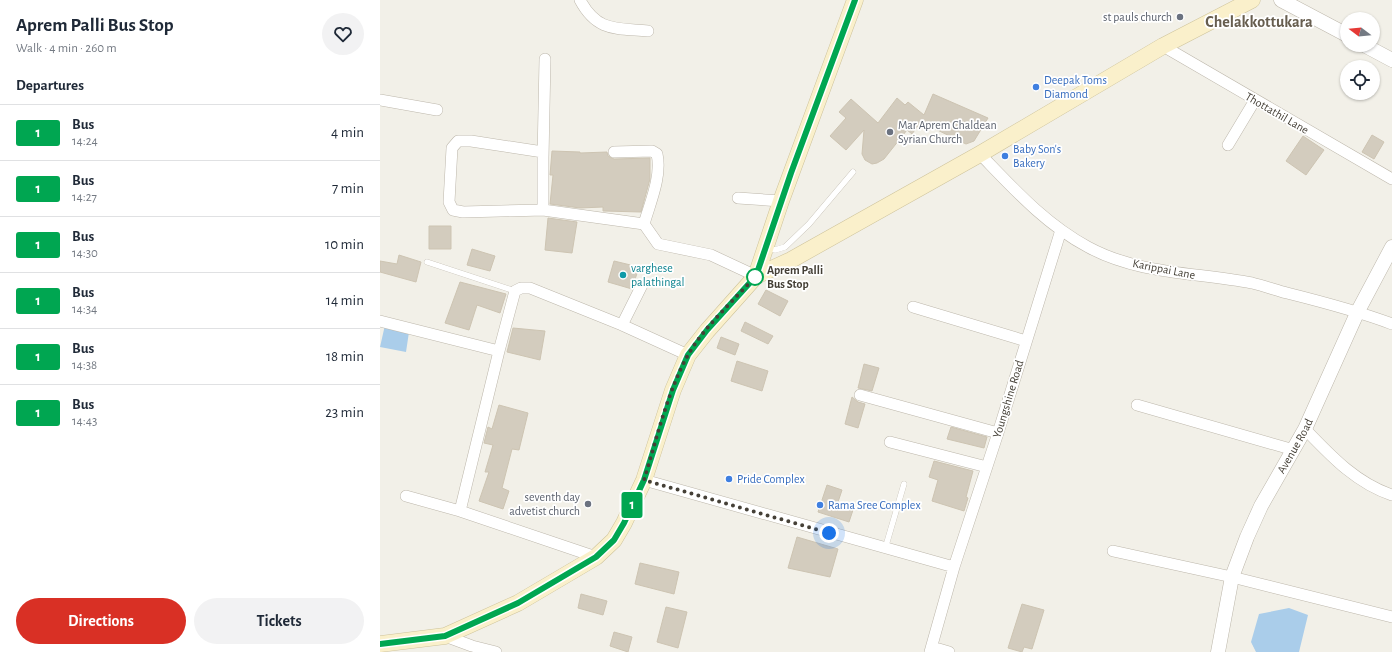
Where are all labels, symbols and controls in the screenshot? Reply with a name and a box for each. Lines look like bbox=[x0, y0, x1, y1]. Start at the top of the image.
place label: st pauls church bbox=[1103, 11, 1172, 23]
marker: st pauls church bbox=[1175, 12, 1185, 22]
north arrow bbox=[1340, 12, 1380, 52]
map controls bbox=[1340, 12, 1380, 100]
button: heart bbox=[322, 13, 364, 55]
district label: Chelakkottukara bbox=[1205, 14, 1313, 30]
text: Aprem Palli Bus Stop bbox=[16, 16, 174, 35]
text: Walk · 4 min · 260 m bbox=[16, 42, 117, 55]
button: locate bbox=[1340, 60, 1380, 100]
place label: Deepak Toms Diamond bbox=[1044, 74, 1107, 100]
text: Departures bbox=[16, 78, 84, 93]
marker: Deepak Toms Diamond bbox=[1031, 82, 1041, 92]
street label: Thottathil Lane bbox=[1243, 90, 1311, 136]
text: Bus bbox=[72, 117, 94, 132]
place label: Mar Aprem Chaldean Syrian Church bbox=[898, 119, 997, 146]
text: 4 min bbox=[331, 125, 364, 140]
text: 1 bbox=[35, 126, 41, 140]
marker: Mar Aprem Chaldean Syrian Church bbox=[885, 127, 895, 137]
text: 14:24 bbox=[72, 135, 98, 148]
place label: Baby Son's Bakery bbox=[1013, 143, 1061, 170]
marker: Baby Son's Bakery bbox=[1000, 151, 1010, 161]
text: Bus bbox=[72, 173, 94, 188]
text: 7 min bbox=[332, 181, 364, 196]
text: 1 bbox=[35, 182, 41, 196]
text: 14:27 bbox=[72, 191, 97, 204]
text: Bus bbox=[72, 229, 94, 244]
text: 10 min bbox=[325, 237, 364, 252]
text: 1 bbox=[35, 238, 41, 252]
text: 14:30 bbox=[72, 247, 98, 260]
street label: Karippai Lane bbox=[1132, 257, 1196, 281]
place label: varghese palathingal bbox=[631, 262, 685, 288]
place label: Aprem Palli Bus Stop bbox=[767, 264, 823, 290]
marker: Aprem Palli Bus Stop bbox=[746, 268, 764, 286]
marker: varghese palathingal bbox=[618, 270, 628, 280]
text: Bus bbox=[72, 285, 94, 300]
text: 14 min bbox=[326, 293, 364, 308]
text: 1 bbox=[35, 294, 41, 308]
text: 14:34 bbox=[72, 303, 97, 316]
text: Bus bbox=[72, 341, 94, 356]
text: 18 min bbox=[326, 349, 364, 364]
text: 1 bbox=[35, 350, 41, 364]
text: 14:38 bbox=[72, 359, 97, 372]
street label: Youngshine Road bbox=[990, 359, 1026, 439]
text: Bus bbox=[72, 397, 94, 412]
text: 23 min bbox=[325, 405, 364, 420]
text: 1 bbox=[35, 406, 41, 420]
text: 14:43 bbox=[72, 415, 97, 428]
street label: Avenue Road bbox=[1275, 417, 1315, 476]
place label: Pride Complex bbox=[737, 473, 805, 485]
marker: Pride Complex bbox=[724, 474, 734, 484]
place label: seventh day advetist church bbox=[509, 491, 580, 517]
line badge: 1 bbox=[619, 492, 645, 518]
text: 1 bbox=[629, 498, 635, 512]
marker: seventh day advetist church bbox=[583, 499, 593, 509]
place label: Rama Sree Complex bbox=[828, 499, 921, 511]
marker: Rama Sree Complex bbox=[815, 500, 825, 510]
your location bbox=[819, 523, 839, 543]
button: Directions bbox=[16, 598, 186, 644]
button: Tickets bbox=[194, 598, 364, 644]

